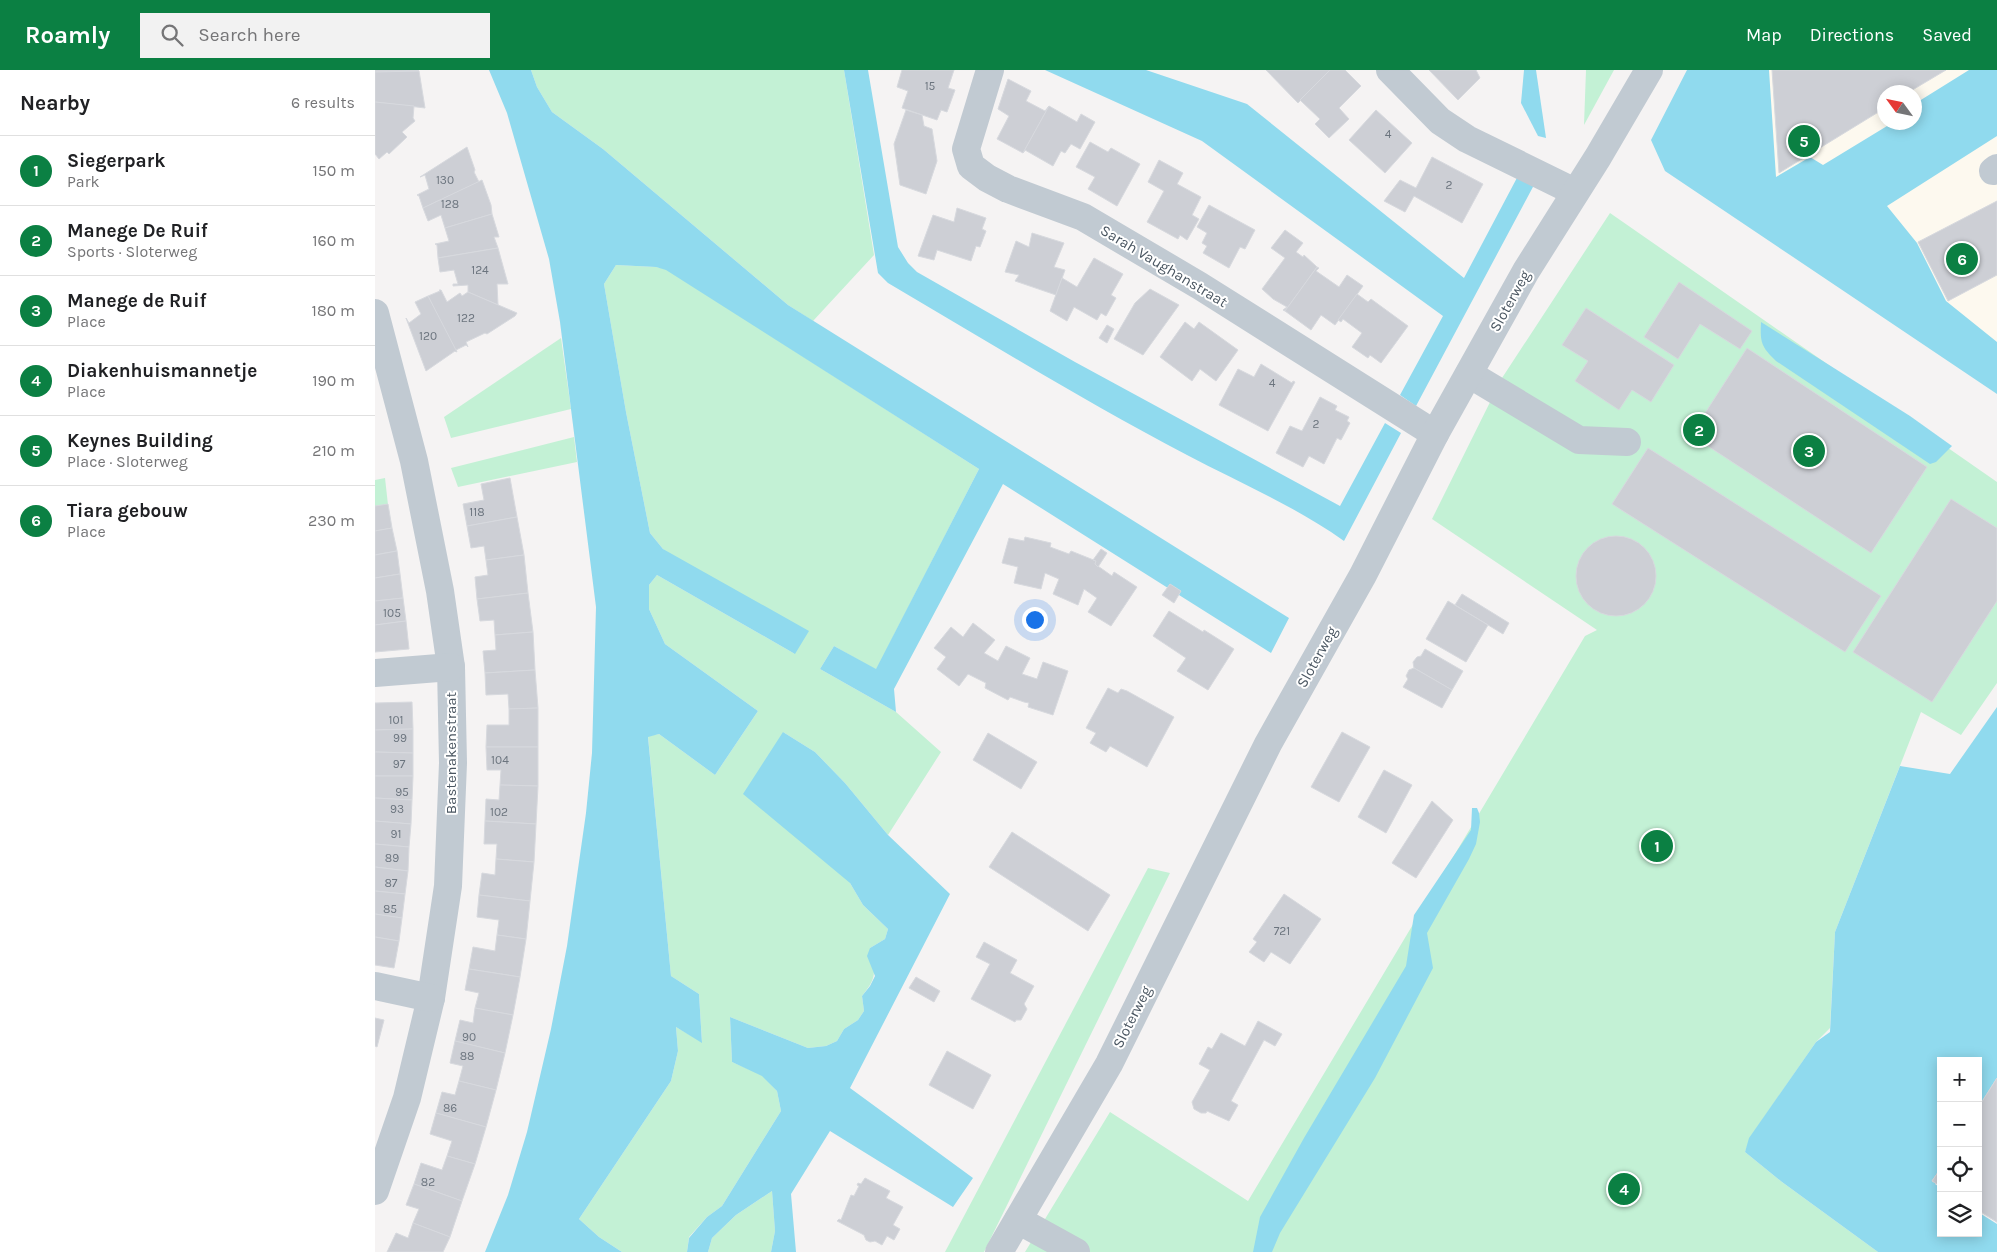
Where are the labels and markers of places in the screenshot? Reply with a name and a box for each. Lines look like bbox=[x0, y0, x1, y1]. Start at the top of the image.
pin: 5 bbox=[1788, 122, 1820, 160]
pin: 6 bbox=[1946, 240, 1978, 278]
pin: 2 bbox=[1683, 411, 1715, 449]
pin: 3 bbox=[1793, 432, 1825, 470]
pin: 1 bbox=[1641, 827, 1673, 865]
pin: 4 bbox=[1608, 1170, 1640, 1208]

